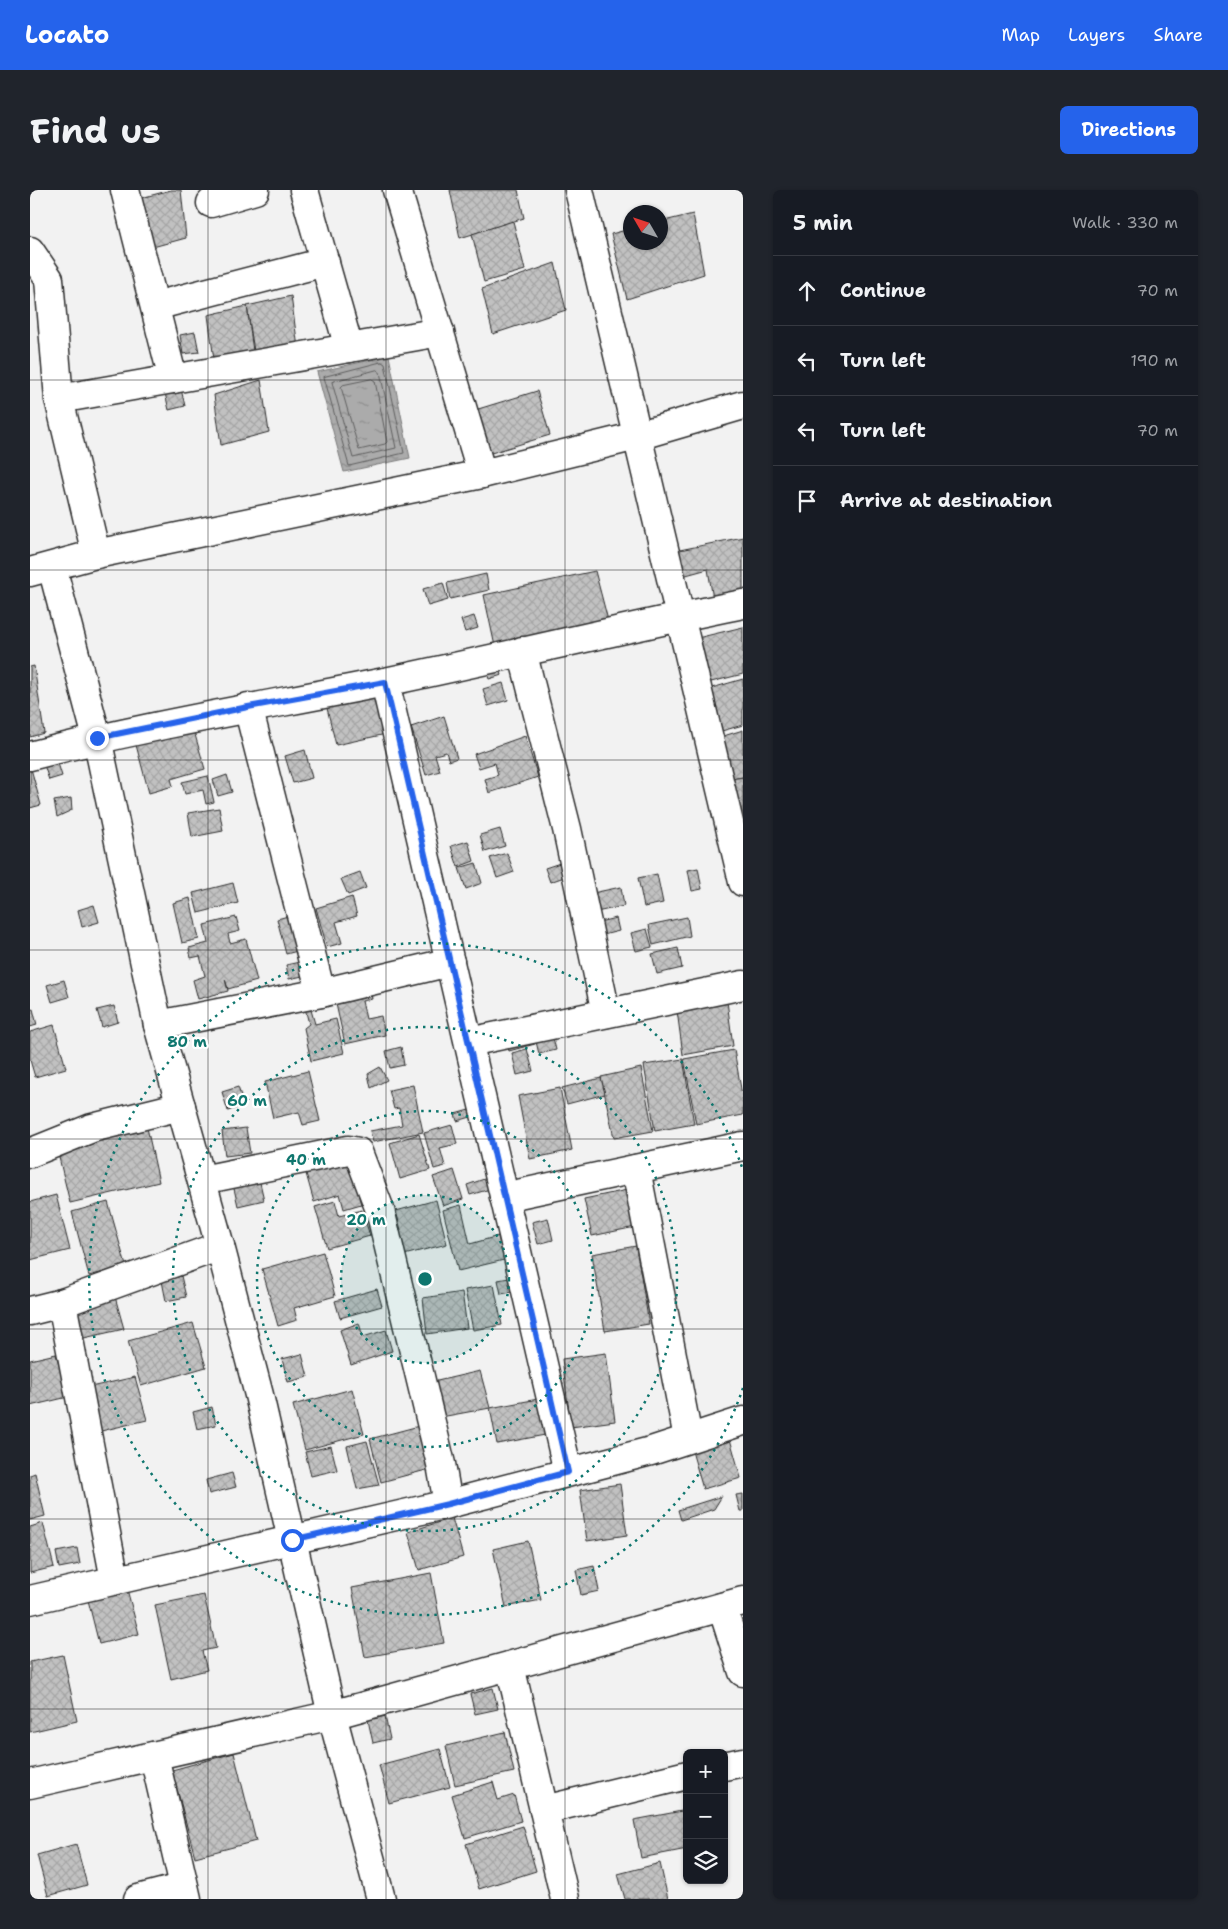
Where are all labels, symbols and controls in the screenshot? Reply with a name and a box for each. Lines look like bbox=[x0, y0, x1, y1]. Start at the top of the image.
text: Locato bbox=[25, 19, 109, 51]
text: Map bbox=[1002, 23, 1040, 47]
text: Layers bbox=[1068, 23, 1125, 47]
text: Share bbox=[1153, 23, 1203, 47]
button: Directions bbox=[1060, 106, 1198, 154]
text: Find us bbox=[30, 107, 161, 154]
north arrow bbox=[623, 205, 668, 250]
text: 5 min bbox=[793, 209, 853, 237]
text: Walk · 330 m bbox=[1072, 212, 1178, 233]
icon: ahead bbox=[793, 277, 821, 305]
text: Continue bbox=[840, 278, 926, 303]
text: 70 m bbox=[1137, 280, 1178, 301]
icon: left bbox=[793, 347, 821, 375]
text: Turn left bbox=[840, 348, 926, 373]
text: 190 m bbox=[1131, 350, 1178, 371]
icon: left bbox=[793, 417, 821, 445]
text: Turn left bbox=[840, 418, 926, 443]
text: 70 m bbox=[1137, 420, 1178, 441]
icon: arrive bbox=[793, 487, 821, 515]
text: Arrive at destination bbox=[840, 488, 1052, 513]
route end bbox=[86, 727, 109, 750]
text: 80 m bbox=[167, 1032, 207, 1052]
text: 60 m bbox=[227, 1091, 267, 1111]
text: 40 m bbox=[286, 1150, 326, 1170]
text: 20 m bbox=[346, 1210, 386, 1230]
centre of rings bbox=[416, 1270, 434, 1288]
route start bbox=[281, 1529, 304, 1552]
map controls bbox=[683, 1749, 728, 1884]
button: + bbox=[683, 1749, 728, 1794]
button: − bbox=[683, 1794, 728, 1839]
button: layers bbox=[683, 1839, 728, 1884]

